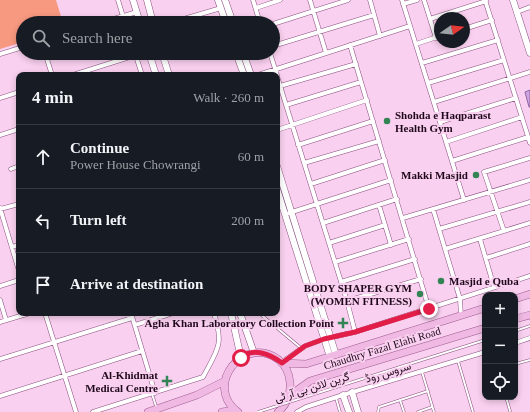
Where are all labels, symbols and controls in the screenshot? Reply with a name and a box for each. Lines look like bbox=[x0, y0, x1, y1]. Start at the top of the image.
north arrow bbox=[434, 12, 470, 48]
search box bbox=[16, 16, 280, 60]
icon: search bbox=[30, 27, 52, 49]
text: Search here bbox=[62, 30, 132, 46]
text: 4 min bbox=[32, 88, 73, 107]
text: Walk · 260 m bbox=[193, 90, 264, 105]
place label: Shohda e Haqparast Health Gym bbox=[395, 109, 491, 134]
marker: Shohda e Haqparast Health Gym bbox=[382, 116, 392, 126]
text: Continue bbox=[70, 140, 129, 156]
icon: ahead bbox=[32, 146, 54, 168]
text: 60 m bbox=[238, 149, 264, 164]
text: Power House Chowrangi bbox=[70, 157, 201, 172]
place label: Makki Masjid bbox=[401, 169, 468, 181]
marker: Makki Masjid bbox=[471, 170, 481, 180]
icon: left bbox=[32, 210, 54, 232]
text: Turn left bbox=[70, 212, 127, 228]
text: 200 m bbox=[231, 213, 264, 228]
icon: arrive bbox=[32, 274, 54, 296]
place label: Masjid e Quba bbox=[449, 275, 519, 287]
text: Arrive at destination bbox=[70, 276, 203, 292]
marker: Masjid e Quba bbox=[436, 276, 446, 286]
place label: BODY SHAPER GYM (WOMEN FITNESS) bbox=[304, 282, 413, 308]
marker: BODY SHAPER GYM (WOMEN FITNESS) bbox=[415, 289, 425, 299]
map controls bbox=[482, 292, 518, 400]
button: + bbox=[482, 292, 518, 328]
route end bbox=[420, 300, 438, 318]
place label: Agha Khan Laboratory Collection Point bbox=[145, 317, 334, 329]
marker: Agha Khan Laboratory Collection Point bbox=[337, 317, 349, 329]
street label: Chaudhry Fazal Elahi Road bbox=[322, 324, 443, 372]
button: − bbox=[482, 328, 518, 364]
route start bbox=[232, 349, 250, 367]
street label: سروس روڈ bbox=[364, 359, 413, 386]
button: locate bbox=[482, 364, 518, 400]
place label: Al-Khidmat Medical Centre bbox=[85, 369, 158, 394]
street label: گرین لائن بی آر ٹی bbox=[273, 370, 351, 405]
marker: Al-Khidmat Medical Centre bbox=[161, 375, 173, 387]

